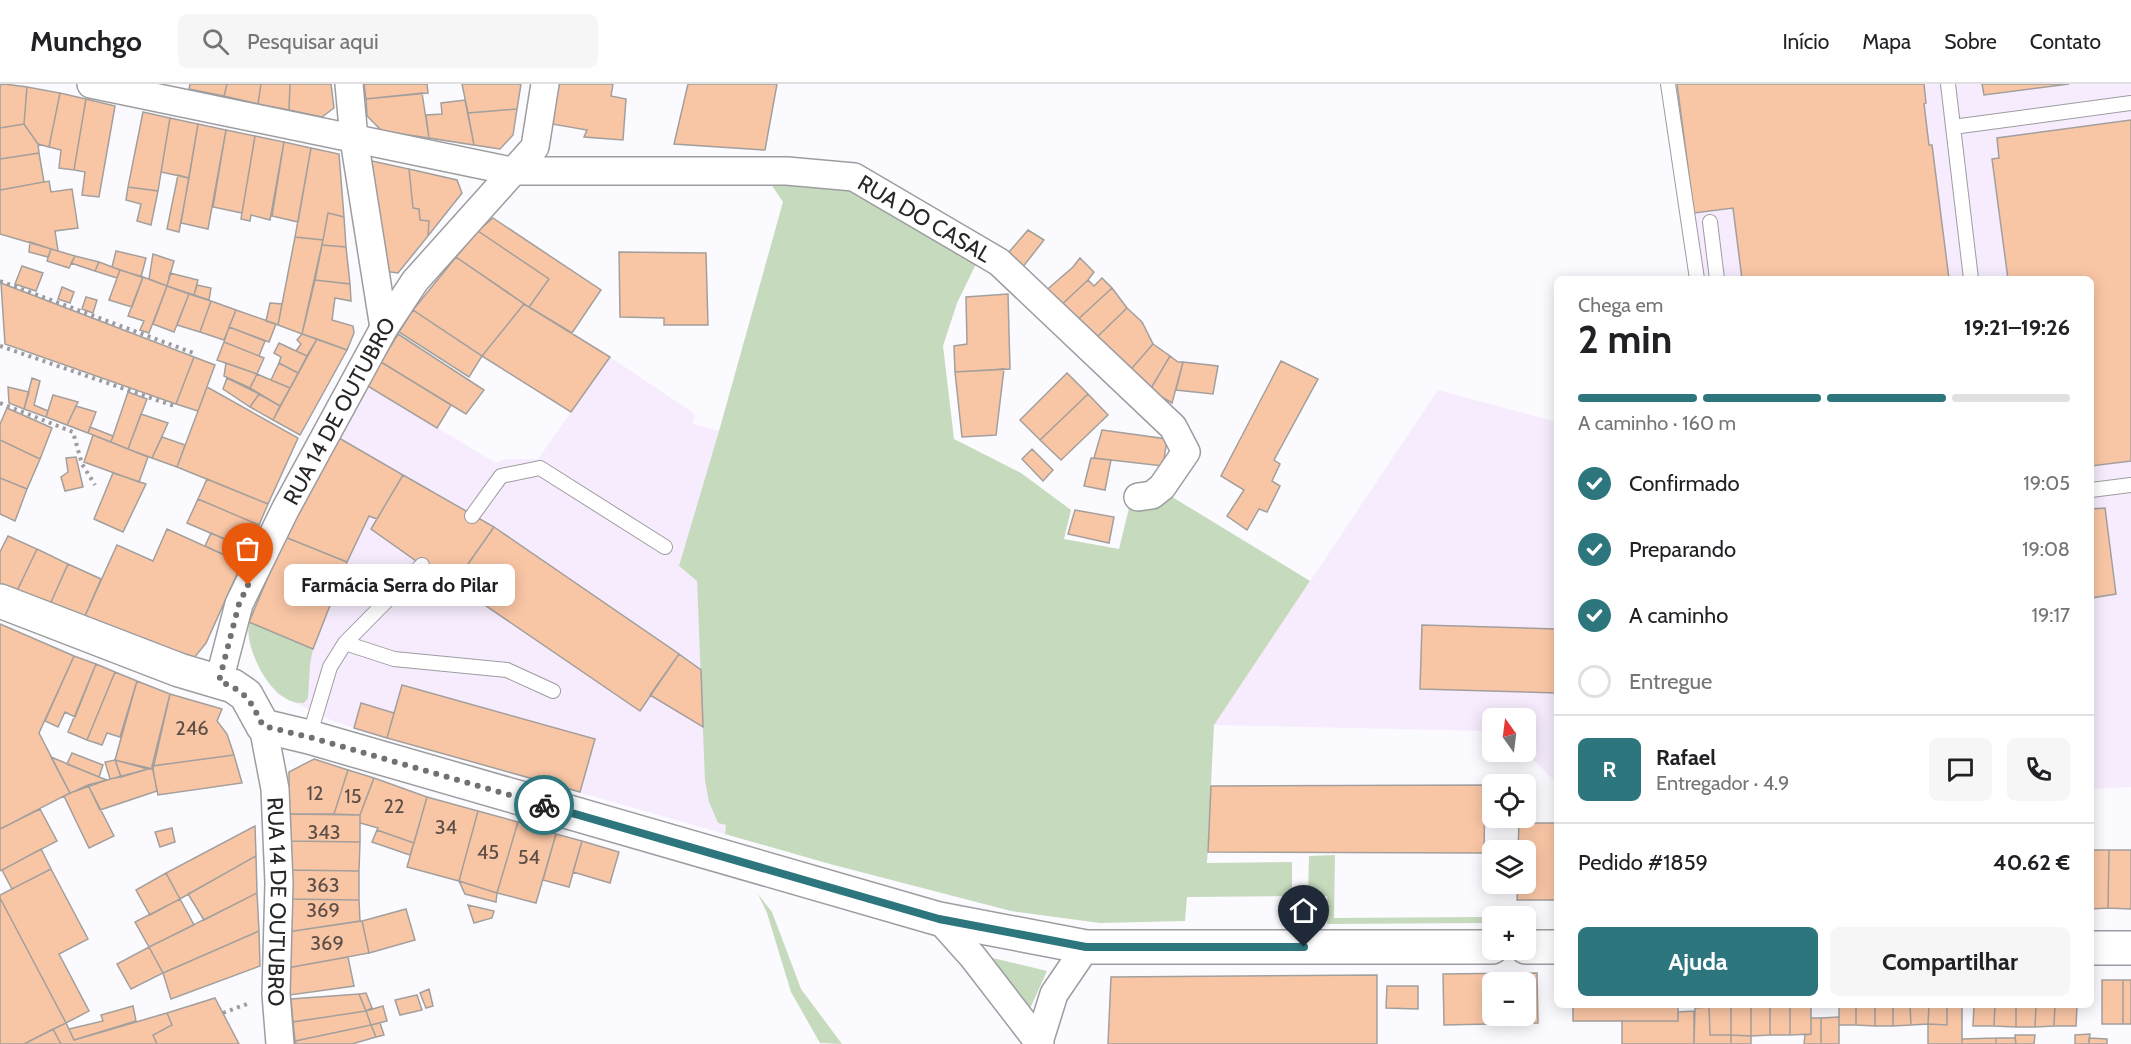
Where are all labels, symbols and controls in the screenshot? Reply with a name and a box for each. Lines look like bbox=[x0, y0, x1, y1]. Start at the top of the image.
search box bbox=[178, 14, 598, 68]
text: Munchgo bbox=[30, 24, 142, 58]
icon: search bbox=[199, 25, 232, 58]
text: Pesquisar aqui bbox=[247, 28, 379, 55]
text: Início bbox=[1782, 29, 1829, 54]
text: Mapa bbox=[1862, 29, 1911, 54]
text: Sobre bbox=[1944, 29, 1997, 54]
text: Contato bbox=[2030, 29, 2101, 54]
street label: RUA DO CASAL bbox=[853, 169, 996, 268]
text: Chega em bbox=[1578, 293, 1663, 317]
street label: RUA 14 DE OUTUBRO bbox=[277, 312, 401, 509]
text: 19:21–19:26 bbox=[1964, 314, 2070, 341]
text: 2 min bbox=[1578, 315, 1672, 363]
text: A caminho · 160 m bbox=[1578, 411, 1736, 435]
icon: check bbox=[1578, 467, 1611, 500]
text: Confirmado bbox=[1629, 470, 1740, 497]
text: 19:05 bbox=[2023, 471, 2070, 495]
pin bbox=[222, 523, 273, 585]
icon: bag bbox=[231, 532, 264, 565]
icon: check bbox=[1578, 533, 1611, 566]
text: Preparando bbox=[1629, 536, 1736, 563]
text: 19:08 bbox=[2022, 537, 2070, 561]
callout: Farmácia Serra do Pilar bbox=[284, 564, 515, 606]
text: Farmácia Serra do Pilar bbox=[301, 573, 498, 597]
icon: check bbox=[1578, 599, 1611, 632]
text: A caminho bbox=[1629, 602, 1728, 629]
text: 19:17 bbox=[2031, 603, 2070, 627]
text: Entregue bbox=[1629, 668, 1712, 695]
north arrow bbox=[1482, 708, 1536, 762]
map controls bbox=[1482, 708, 1536, 1026]
house number: 246 bbox=[175, 716, 209, 740]
button: chat bbox=[1929, 738, 1992, 801]
button: phone bbox=[2007, 738, 2070, 801]
text: Rafael bbox=[1656, 744, 1716, 771]
text: R bbox=[1603, 756, 1616, 783]
text: Entregador · 4.9 bbox=[1656, 771, 1789, 795]
button: locate bbox=[1482, 774, 1536, 828]
courier bbox=[514, 775, 574, 835]
house number: 12 bbox=[307, 781, 324, 805]
house number: 15 bbox=[344, 784, 362, 808]
icon: bike bbox=[528, 789, 561, 822]
house number: 22 bbox=[384, 794, 404, 818]
street label: RUA 14 DE OUTUBRO bbox=[262, 797, 293, 1007]
house number: 34 bbox=[435, 815, 458, 839]
house number: 343 bbox=[307, 820, 341, 844]
house number: 45 bbox=[477, 840, 499, 864]
button: layers bbox=[1482, 840, 1536, 894]
house number: 54 bbox=[518, 845, 541, 869]
text: Pedido #1859 bbox=[1578, 849, 1708, 876]
text: 40.62 € bbox=[1993, 849, 2070, 876]
house number: 363 bbox=[307, 873, 340, 897]
pin bbox=[1278, 885, 1329, 947]
icon: home bbox=[1287, 894, 1320, 927]
house number: 369 bbox=[306, 898, 340, 922]
button: + bbox=[1482, 906, 1536, 960]
button: Ajuda bbox=[1578, 927, 1818, 996]
button: Compartilhar bbox=[1830, 927, 2070, 996]
house number: 369 bbox=[310, 931, 344, 955]
button: − bbox=[1482, 972, 1536, 1026]

